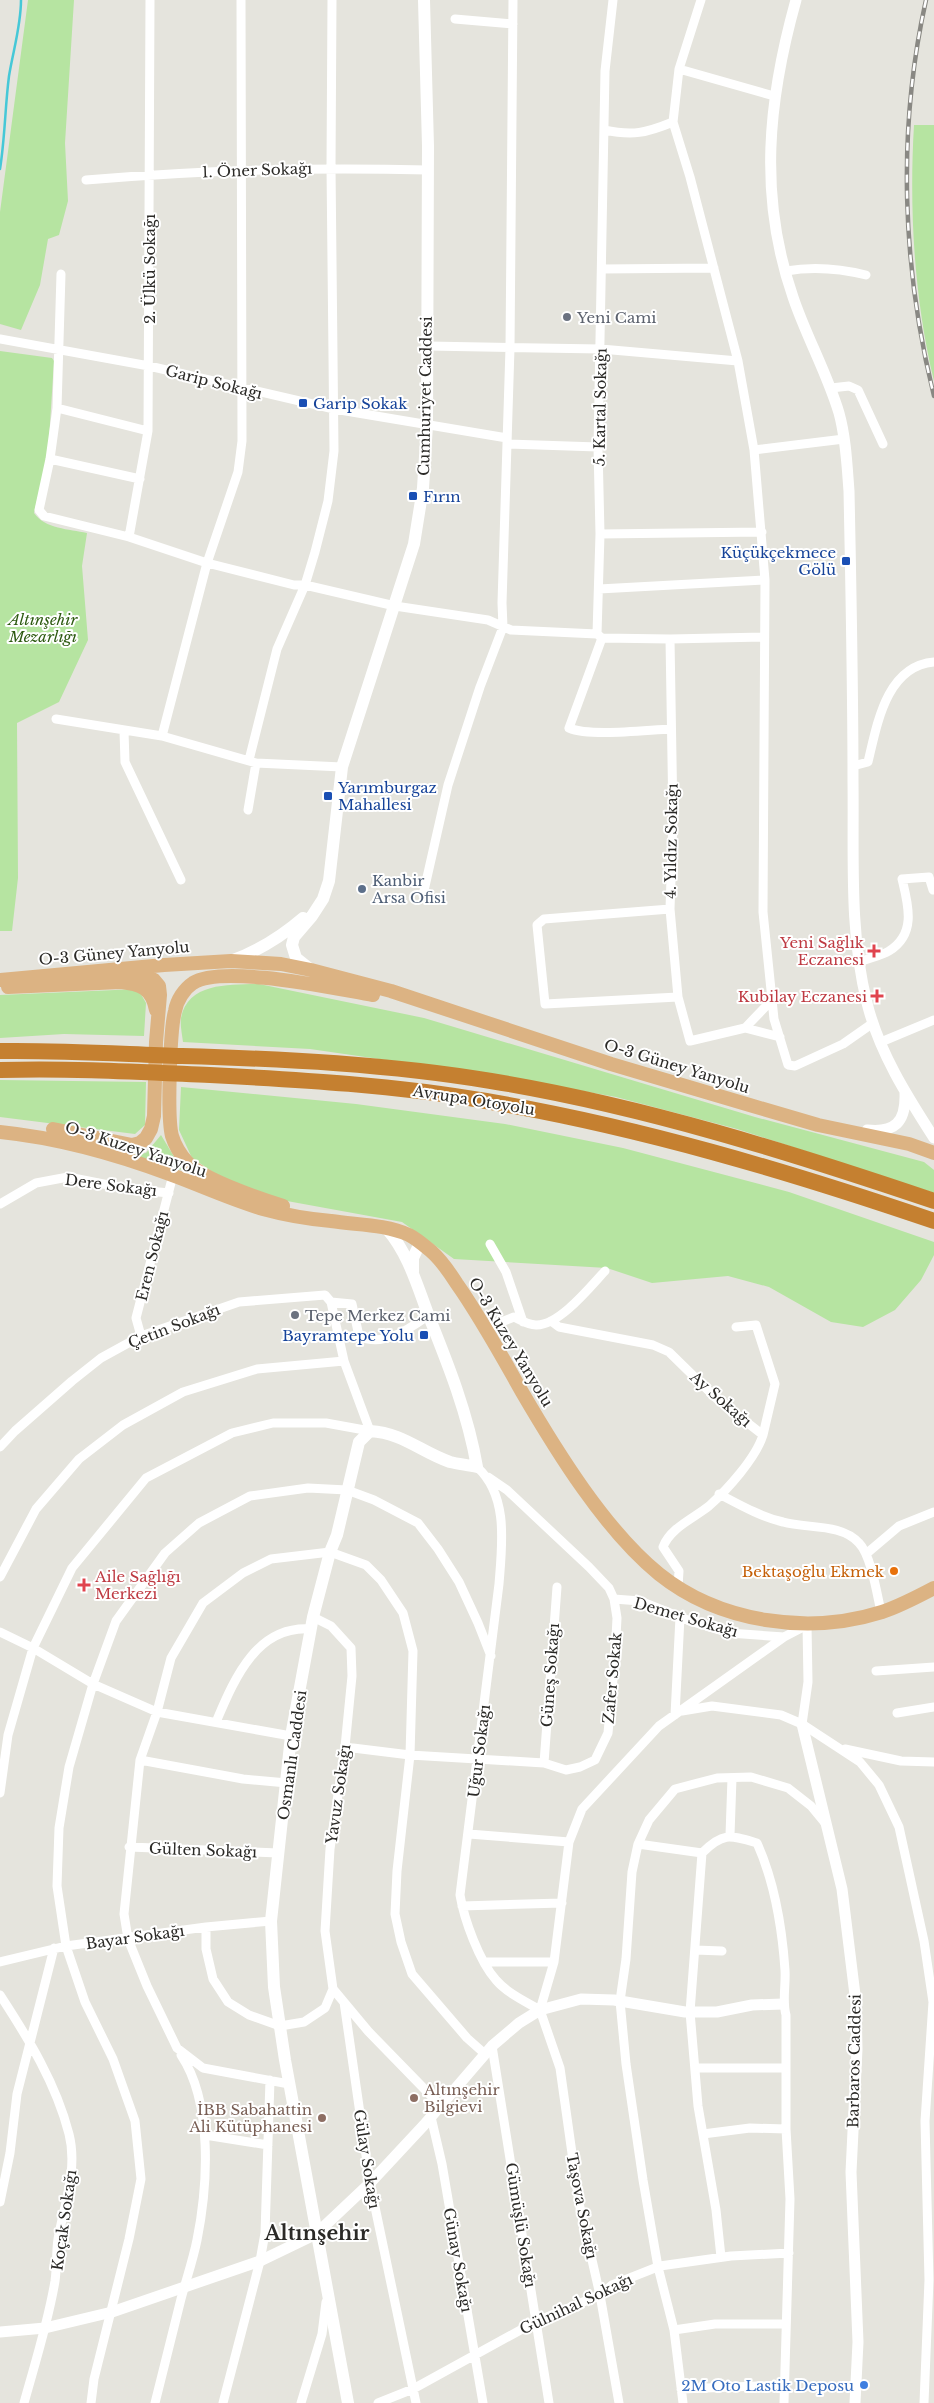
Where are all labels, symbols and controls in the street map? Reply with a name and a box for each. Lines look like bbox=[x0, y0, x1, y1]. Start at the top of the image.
street label: 1. Öner Sokağı bbox=[202, 159, 312, 181]
street label: 2. Ülkü Sokağı bbox=[140, 214, 159, 324]
place label: Yeni Cami bbox=[576, 308, 656, 327]
marker: Yeni Cami bbox=[561, 311, 573, 323]
street label: Cumhuriyet Caddesi bbox=[414, 316, 436, 476]
street label: 5. Kartal Sokağı bbox=[589, 348, 611, 466]
street label: Garip Sokağı bbox=[164, 361, 264, 403]
place label: Garip Sokak bbox=[313, 394, 408, 413]
marker: Garip Sokak bbox=[297, 397, 309, 409]
place label: Fırın bbox=[423, 487, 461, 506]
marker: Fırın bbox=[407, 490, 419, 502]
place label: Küçükçekmece Gölü bbox=[720, 543, 836, 579]
marker: Küçükçekmece Gölü bbox=[840, 555, 852, 567]
park label: Altınşehir Mezarlığı bbox=[7, 610, 78, 646]
place label: Yarımburgaz Mahallesi bbox=[337, 778, 437, 814]
street label: 4. Yıldız Sokağı bbox=[660, 783, 682, 899]
marker: Yarımburgaz Mahallesi bbox=[322, 790, 334, 802]
place label: Kanbir Arsa Ofisi bbox=[371, 871, 446, 907]
marker: Kanbir Arsa Ofisi bbox=[356, 883, 368, 895]
place label: Yeni Sağlık Eczanesi bbox=[779, 933, 865, 969]
street label: O-3 Güney Yanyolu bbox=[38, 937, 190, 969]
marker: Yeni Sağlık Eczanesi bbox=[868, 945, 880, 957]
place label: Kubilay Eczanesi bbox=[738, 987, 867, 1006]
marker: Kubilay Eczanesi bbox=[871, 990, 883, 1002]
street label: O-3 Güney Yanyolu bbox=[602, 1035, 752, 1097]
street label: Avrupa Otoyolu bbox=[411, 1081, 536, 1119]
street label: O-3 Kuzey Yanyolu bbox=[63, 1117, 209, 1181]
street label: Dere Sokağı bbox=[64, 1170, 158, 1200]
street label: Eren Sokağı bbox=[132, 1209, 172, 1303]
street label: O-3 Kuzey Yanyolu bbox=[465, 1274, 557, 1410]
street label: Çetin Sokağı bbox=[125, 1300, 223, 1352]
place label: Tepe Merkez Cami bbox=[305, 1306, 450, 1325]
marker: Tepe Merkez Cami bbox=[289, 1309, 301, 1321]
place label: Bayramtepe Yolu bbox=[282, 1326, 414, 1345]
marker: Bayramtepe Yolu bbox=[418, 1329, 430, 1341]
street label: Ay Sokağı bbox=[686, 1366, 756, 1431]
place label: Bektaşoğlu Ekmek bbox=[742, 1562, 885, 1581]
marker: Bektaşoğlu Ekmek bbox=[888, 1565, 900, 1577]
place label: Aile Sağlığı Merkezi bbox=[94, 1567, 181, 1603]
marker: Aile Sağlığı Merkezi bbox=[77, 1578, 91, 1592]
street label: Demet Sokağı bbox=[632, 1593, 740, 1641]
street label: Güneş Sokağı bbox=[537, 1622, 563, 1728]
street label: Zafer Sokak bbox=[599, 1631, 626, 1725]
street label: Osmanlı Caddesi bbox=[273, 1689, 311, 1821]
street label: Uğur Sokağı bbox=[464, 1703, 494, 1799]
street label: Yavuz Sokağı bbox=[321, 1743, 354, 1846]
street label: Gülten Sokağı bbox=[149, 1839, 257, 1861]
street label: Bayar Sokağı bbox=[84, 1921, 186, 1953]
street label: Barbaros Caddesi bbox=[843, 1994, 865, 2128]
place label: Altınşehir Bilgievi bbox=[423, 2080, 500, 2116]
marker: Altınşehir Bilgievi bbox=[408, 2092, 420, 2104]
place label: İBB Sabahattin Ali Kütüphanesi bbox=[188, 2100, 312, 2136]
street label: Gülay Sokağı bbox=[350, 2108, 384, 2210]
marker: İBB Sabahattin Ali Kütüphanesi bbox=[316, 2112, 328, 2124]
street label: Taşova Sokağı bbox=[562, 2151, 602, 2261]
street label: Gümüşlü Sokağı bbox=[502, 2161, 540, 2289]
street label: Koçak Sokağı bbox=[48, 2168, 80, 2272]
street label: Günay Sokağı bbox=[439, 2206, 477, 2314]
district label: Altınşehir bbox=[263, 2221, 370, 2245]
street label: Gülnihal Sokağı bbox=[517, 2270, 635, 2338]
place label: 2M Oto Lastik Deposu bbox=[681, 2376, 854, 2395]
marker: 2M Oto Lastik Deposu bbox=[858, 2379, 870, 2391]

